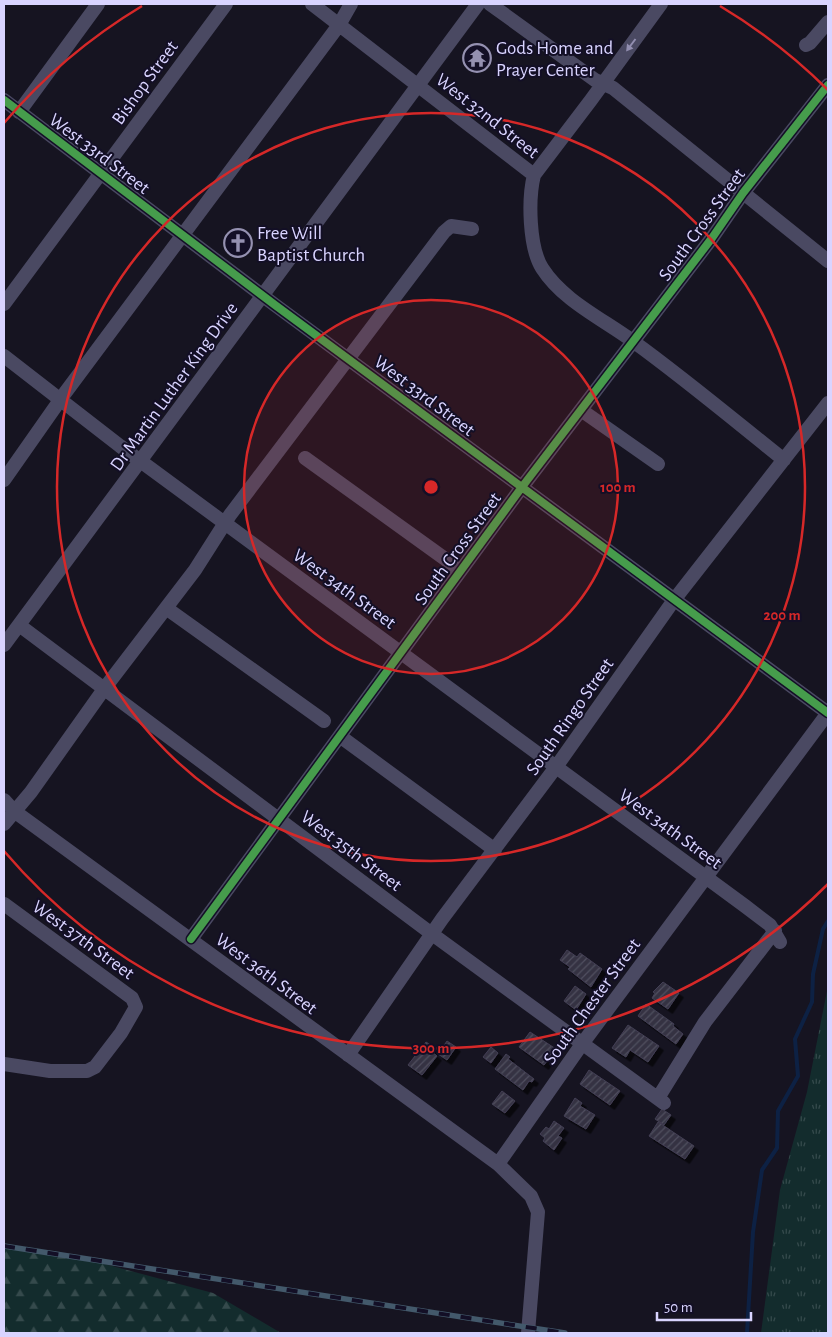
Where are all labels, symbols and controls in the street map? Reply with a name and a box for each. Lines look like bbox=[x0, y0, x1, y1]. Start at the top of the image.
street label: Bishop Street bbox=[109, 37, 182, 128]
one-way arrow bbox=[626, 38, 637, 51]
place label: Gods Home and Prayer Center bbox=[496, 39, 614, 80]
temple icon: Gods Home and Prayer Center bbox=[462, 43, 492, 73]
street label: West 32nd Street bbox=[432, 70, 542, 162]
street label: West 33rd Street bbox=[45, 110, 153, 198]
street label: South Cross Street bbox=[655, 165, 749, 284]
place label: Free Will Baptist Church bbox=[257, 224, 365, 265]
church icon: Free Will Baptist Church bbox=[223, 228, 253, 258]
street label: Dr Martin Luther King Drive bbox=[107, 299, 242, 475]
street label: West 33rd Street bbox=[370, 352, 478, 440]
centre of rings bbox=[422, 478, 440, 496]
text: 100 m bbox=[600, 480, 636, 495]
street label: South Cross Street bbox=[411, 489, 505, 608]
street label: West 34th Street bbox=[289, 546, 399, 633]
text: 200 m bbox=[763, 608, 801, 623]
street label: South Ringo Street bbox=[523, 655, 618, 779]
street label: West 34th Street bbox=[615, 786, 725, 873]
street label: West 35th Street bbox=[297, 807, 405, 895]
street label: West 37th Street bbox=[29, 897, 138, 983]
street label: West 36th Street bbox=[212, 930, 320, 1018]
street label: South Chester Street bbox=[540, 935, 644, 1068]
text: 300 m bbox=[413, 1041, 449, 1056]
scale bar bbox=[657, 1290, 751, 1322]
text: 50 m bbox=[664, 1300, 693, 1315]

